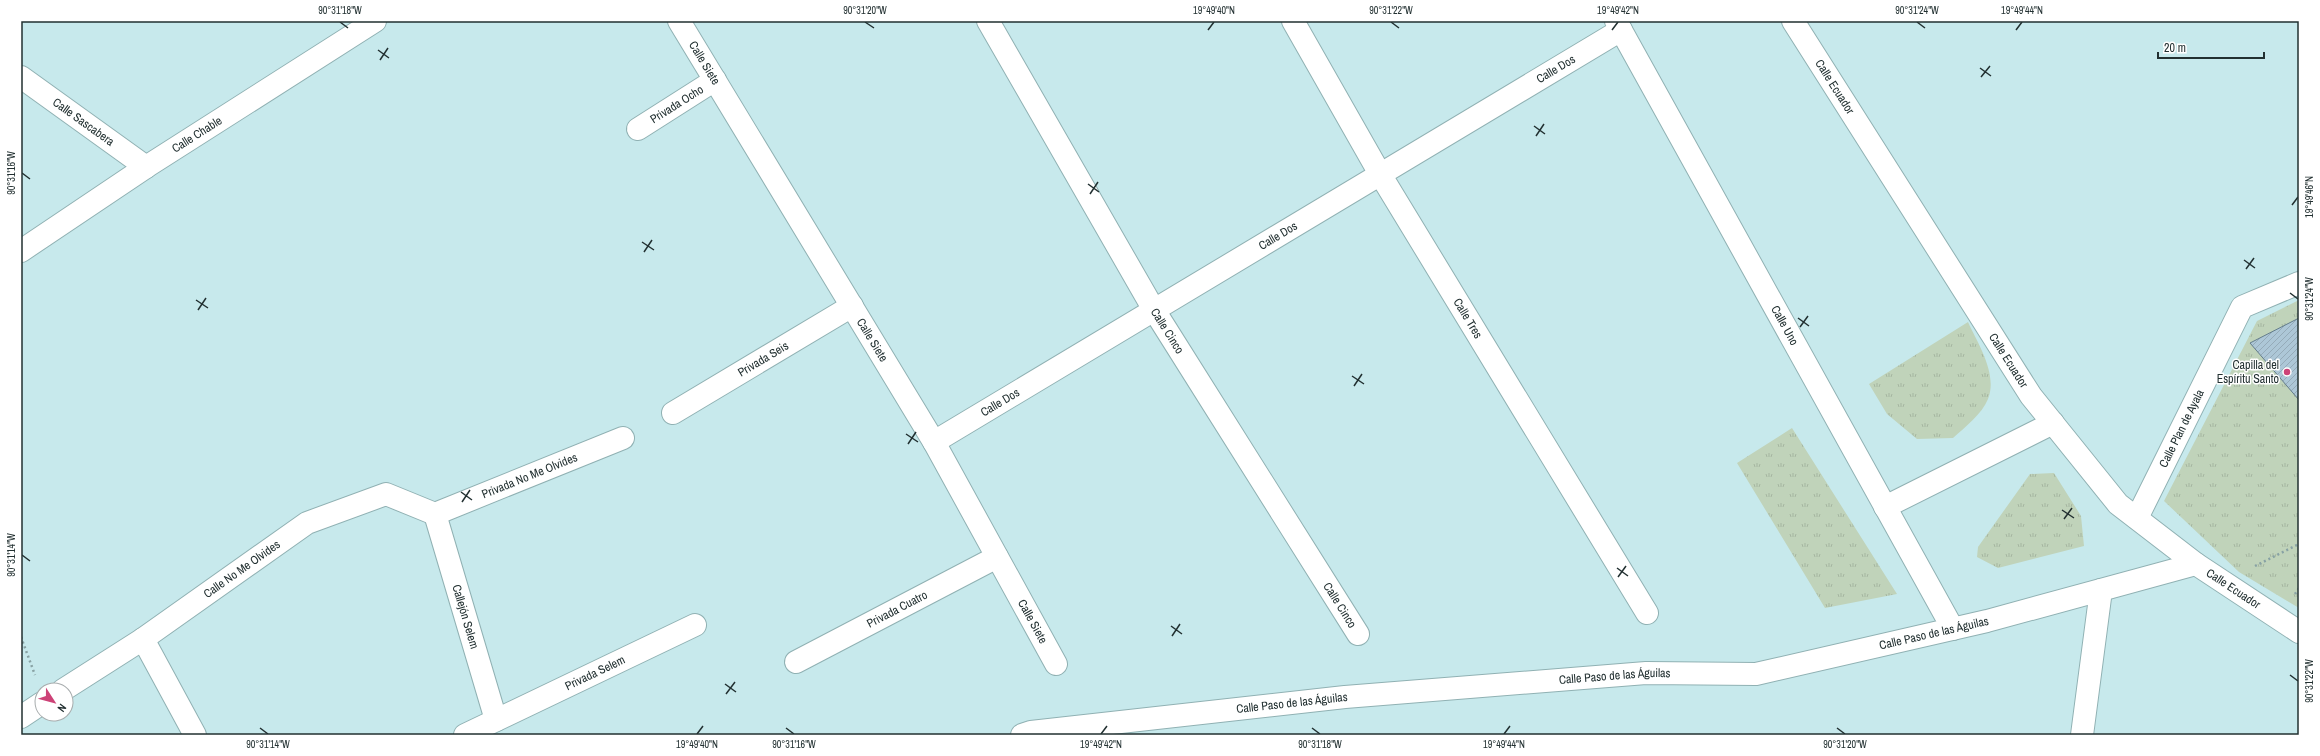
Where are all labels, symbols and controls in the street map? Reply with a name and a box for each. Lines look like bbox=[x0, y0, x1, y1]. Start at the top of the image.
text: 90°31'18"W bbox=[318, 4, 362, 17]
text: 90°31'20"W bbox=[843, 4, 887, 17]
text: 19°49'40"N bbox=[1193, 4, 1235, 17]
text: 90°31'22"W bbox=[1369, 4, 1413, 17]
text: 19°49'42"N bbox=[1597, 4, 1639, 17]
text: 90°31'24"W bbox=[1895, 4, 1939, 17]
text: 19°49'44"N bbox=[2001, 4, 2043, 17]
scale bar bbox=[2158, 34, 2264, 60]
street label: Calle Siete bbox=[685, 38, 724, 88]
text: 20 m bbox=[2164, 40, 2186, 56]
street label: Calle Dos bbox=[1533, 51, 1578, 87]
street label: Calle Ecuador bbox=[1811, 56, 1859, 118]
street label: Privada Ocho bbox=[647, 81, 707, 127]
street label: Calle Sascabera bbox=[49, 94, 118, 150]
street label: Calle Chable bbox=[169, 113, 225, 156]
text: 90°31'16"W bbox=[5, 151, 18, 195]
text: 19°49'46"N bbox=[2303, 176, 2316, 218]
street label: Calle Dos bbox=[1255, 218, 1300, 254]
text: 90°31'24"W bbox=[2303, 277, 2316, 321]
street label: Calle Tres bbox=[1449, 295, 1486, 342]
street label: Calle Uno bbox=[1767, 303, 1802, 348]
street label: Calle Cinco bbox=[1147, 305, 1188, 357]
street label: Calle Siete bbox=[853, 315, 892, 365]
street label: Calle Ecuador bbox=[1985, 330, 2032, 391]
street label: Privada Seis bbox=[735, 338, 792, 380]
place label: Capilla del Espíritu Santo bbox=[2217, 357, 2279, 387]
marker: Capilla del Espíritu Santo bbox=[2282, 367, 2292, 377]
street label: Calle Dos bbox=[978, 385, 1023, 420]
street label: Calle Plan de Ayala bbox=[2155, 386, 2208, 470]
street label: Privada No Me Olvides bbox=[479, 449, 580, 502]
text: 90°31'14"W bbox=[5, 533, 18, 577]
street label: Calle No Me Olvides bbox=[200, 536, 283, 602]
street label: Calle Ecuador bbox=[2203, 565, 2264, 613]
street label: Calle Cinco bbox=[1319, 579, 1360, 631]
street label: Callejón Selem bbox=[448, 583, 482, 651]
street label: Privada Cuatro bbox=[864, 587, 930, 632]
street label: Calle Siete bbox=[1014, 596, 1051, 646]
street label: Calle Paso de las Águilas bbox=[1878, 613, 1990, 653]
street label: Privada Selem bbox=[562, 652, 628, 694]
text: 90°31'22"W bbox=[2303, 659, 2316, 703]
street label: Calle Paso de las Águilas bbox=[1558, 665, 1671, 688]
north arrow bbox=[34, 682, 74, 722]
street label: Calle Paso de las Águilas bbox=[1235, 689, 1348, 717]
text: N bbox=[55, 701, 70, 715]
text: 90°31'14"W bbox=[246, 738, 290, 751]
text: 19°49'40"N bbox=[676, 738, 718, 751]
text: 90°31'16"W bbox=[772, 738, 816, 751]
text: 19°49'42"N bbox=[1080, 738, 1122, 751]
text: 90°31'18"W bbox=[1298, 738, 1342, 751]
text: 19°49'44"N bbox=[1483, 738, 1525, 751]
text: 90°31'20"W bbox=[1823, 738, 1867, 751]

